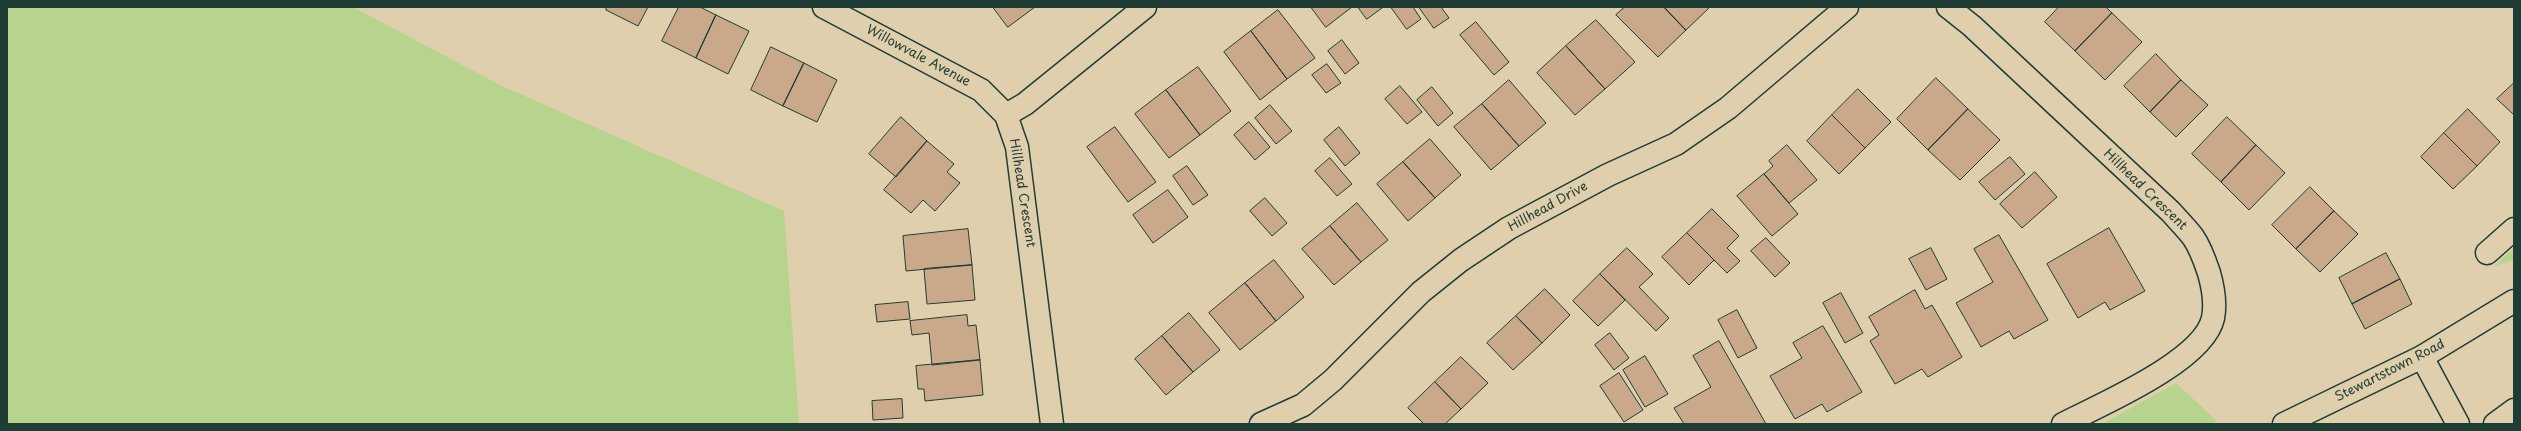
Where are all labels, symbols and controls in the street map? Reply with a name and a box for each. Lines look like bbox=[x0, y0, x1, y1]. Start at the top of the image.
street label: Willowvale Avenue bbox=[863, 22, 973, 90]
street label: Hillhead Crescent bbox=[1006, 137, 1038, 249]
street label: Hillhead Crescent bbox=[2100, 146, 2190, 234]
street label: Hillhead Drive bbox=[1506, 179, 1590, 235]
street label: Stewartstown Road bbox=[2332, 337, 2448, 405]

